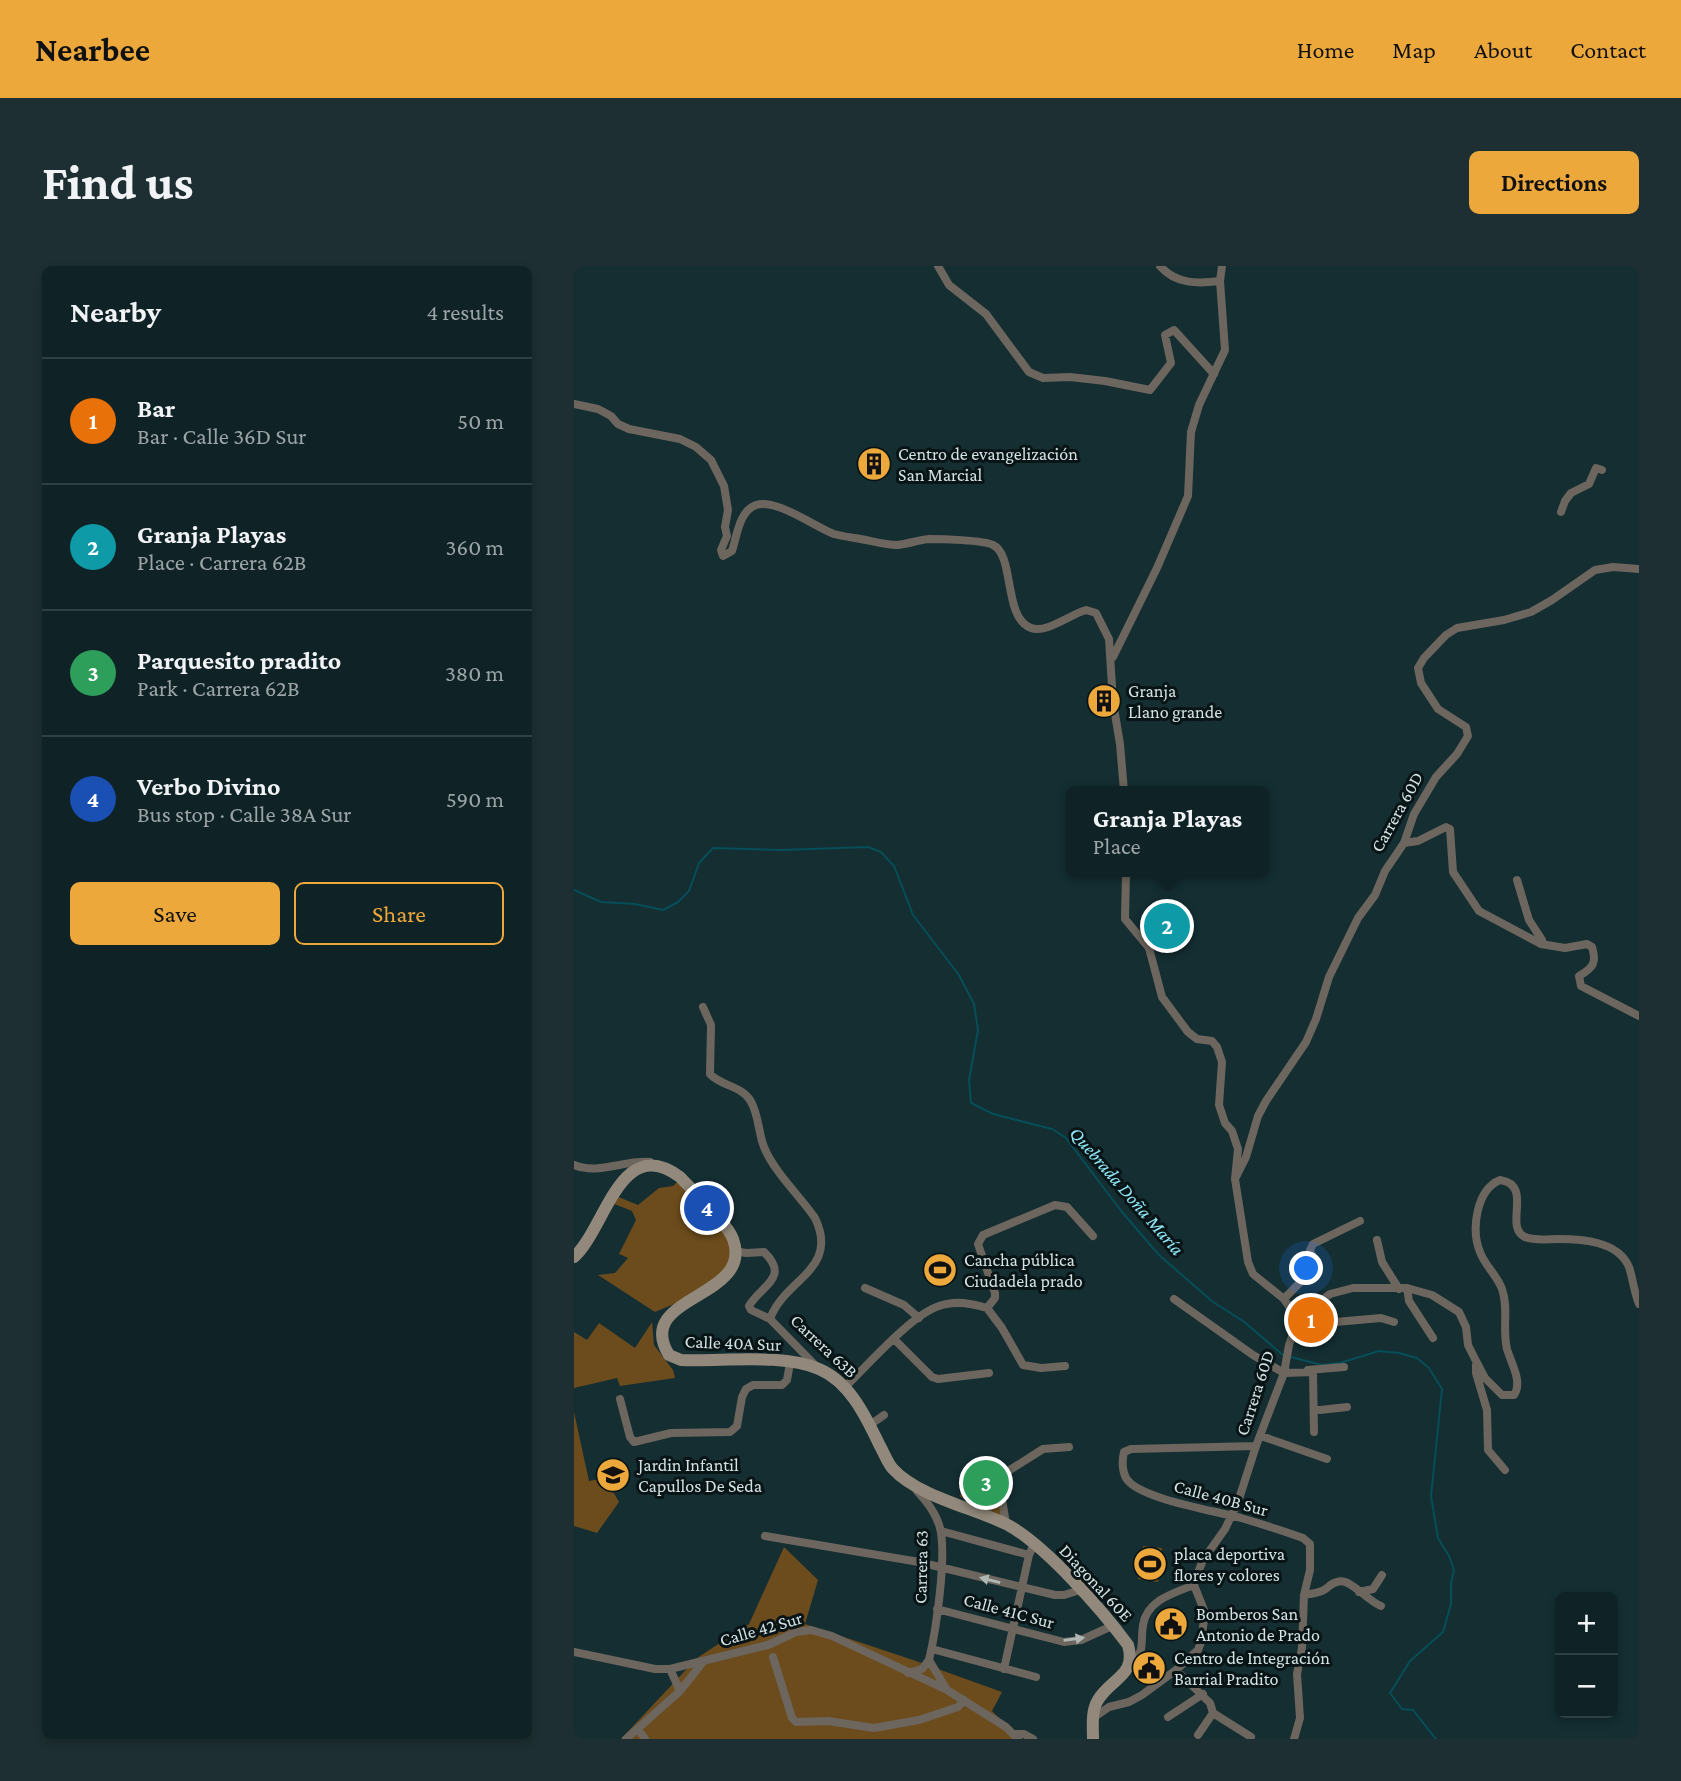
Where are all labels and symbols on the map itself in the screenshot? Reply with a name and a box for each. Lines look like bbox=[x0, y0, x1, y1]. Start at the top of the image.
place label: Centro de evangelización San Marcial bbox=[898, 444, 1078, 485]
building icon: Centro de evangelización San Marcial bbox=[855, 445, 893, 483]
place label: Granja Llano grande bbox=[1128, 681, 1222, 722]
building icon: Granja Llano grande bbox=[1085, 682, 1123, 720]
street label: Carrera 60D bbox=[1367, 769, 1427, 855]
pin: 2 bbox=[1144, 900, 1190, 952]
water label: Quebrada Doña María bbox=[1066, 1123, 1188, 1259]
pin: 4 bbox=[684, 1182, 730, 1234]
place label: Cancha pública Ciudadela prado bbox=[964, 1250, 1083, 1291]
sports icon: Cancha pública Ciudadela prado bbox=[921, 1251, 959, 1289]
your location bbox=[1289, 1251, 1323, 1285]
pin: 1 bbox=[1288, 1294, 1334, 1346]
street label: Carrera 63B bbox=[787, 1310, 862, 1382]
street label: Calle 40A Sur bbox=[684, 1331, 782, 1355]
street label: Carrera 60D bbox=[1232, 1348, 1278, 1438]
place label: Jardin Infantil Capullos De Seda bbox=[636, 1455, 762, 1496]
school or university icon: Jardin Infantil Capullos De Seda bbox=[594, 1456, 632, 1494]
pin: 3 bbox=[963, 1457, 1009, 1509]
street label: Calle 40B Sur bbox=[1172, 1476, 1271, 1520]
street label: Carrera 63 bbox=[910, 1530, 932, 1604]
street label: Diagonal 60E bbox=[1055, 1540, 1137, 1626]
place label: placa deportiva flores y colores bbox=[1174, 1544, 1285, 1585]
sports icon: placa deportiva flores y colores bbox=[1131, 1545, 1169, 1583]
one-way arrow bbox=[979, 1574, 1001, 1585]
street label: Calle 41C Sur bbox=[961, 1589, 1057, 1633]
place label: Bomberos San Antonio de Prado bbox=[1196, 1604, 1320, 1645]
public building icon: Bomberos San Antonio de Prado bbox=[1152, 1605, 1190, 1643]
street label: Calle 42 Sur bbox=[717, 1608, 805, 1650]
one-way arrow bbox=[1063, 1634, 1085, 1645]
place label: Centro de Integración Barrial Pradito bbox=[1174, 1648, 1330, 1689]
public building icon: Centro de Integración Barrial Pradito bbox=[1130, 1649, 1168, 1687]

